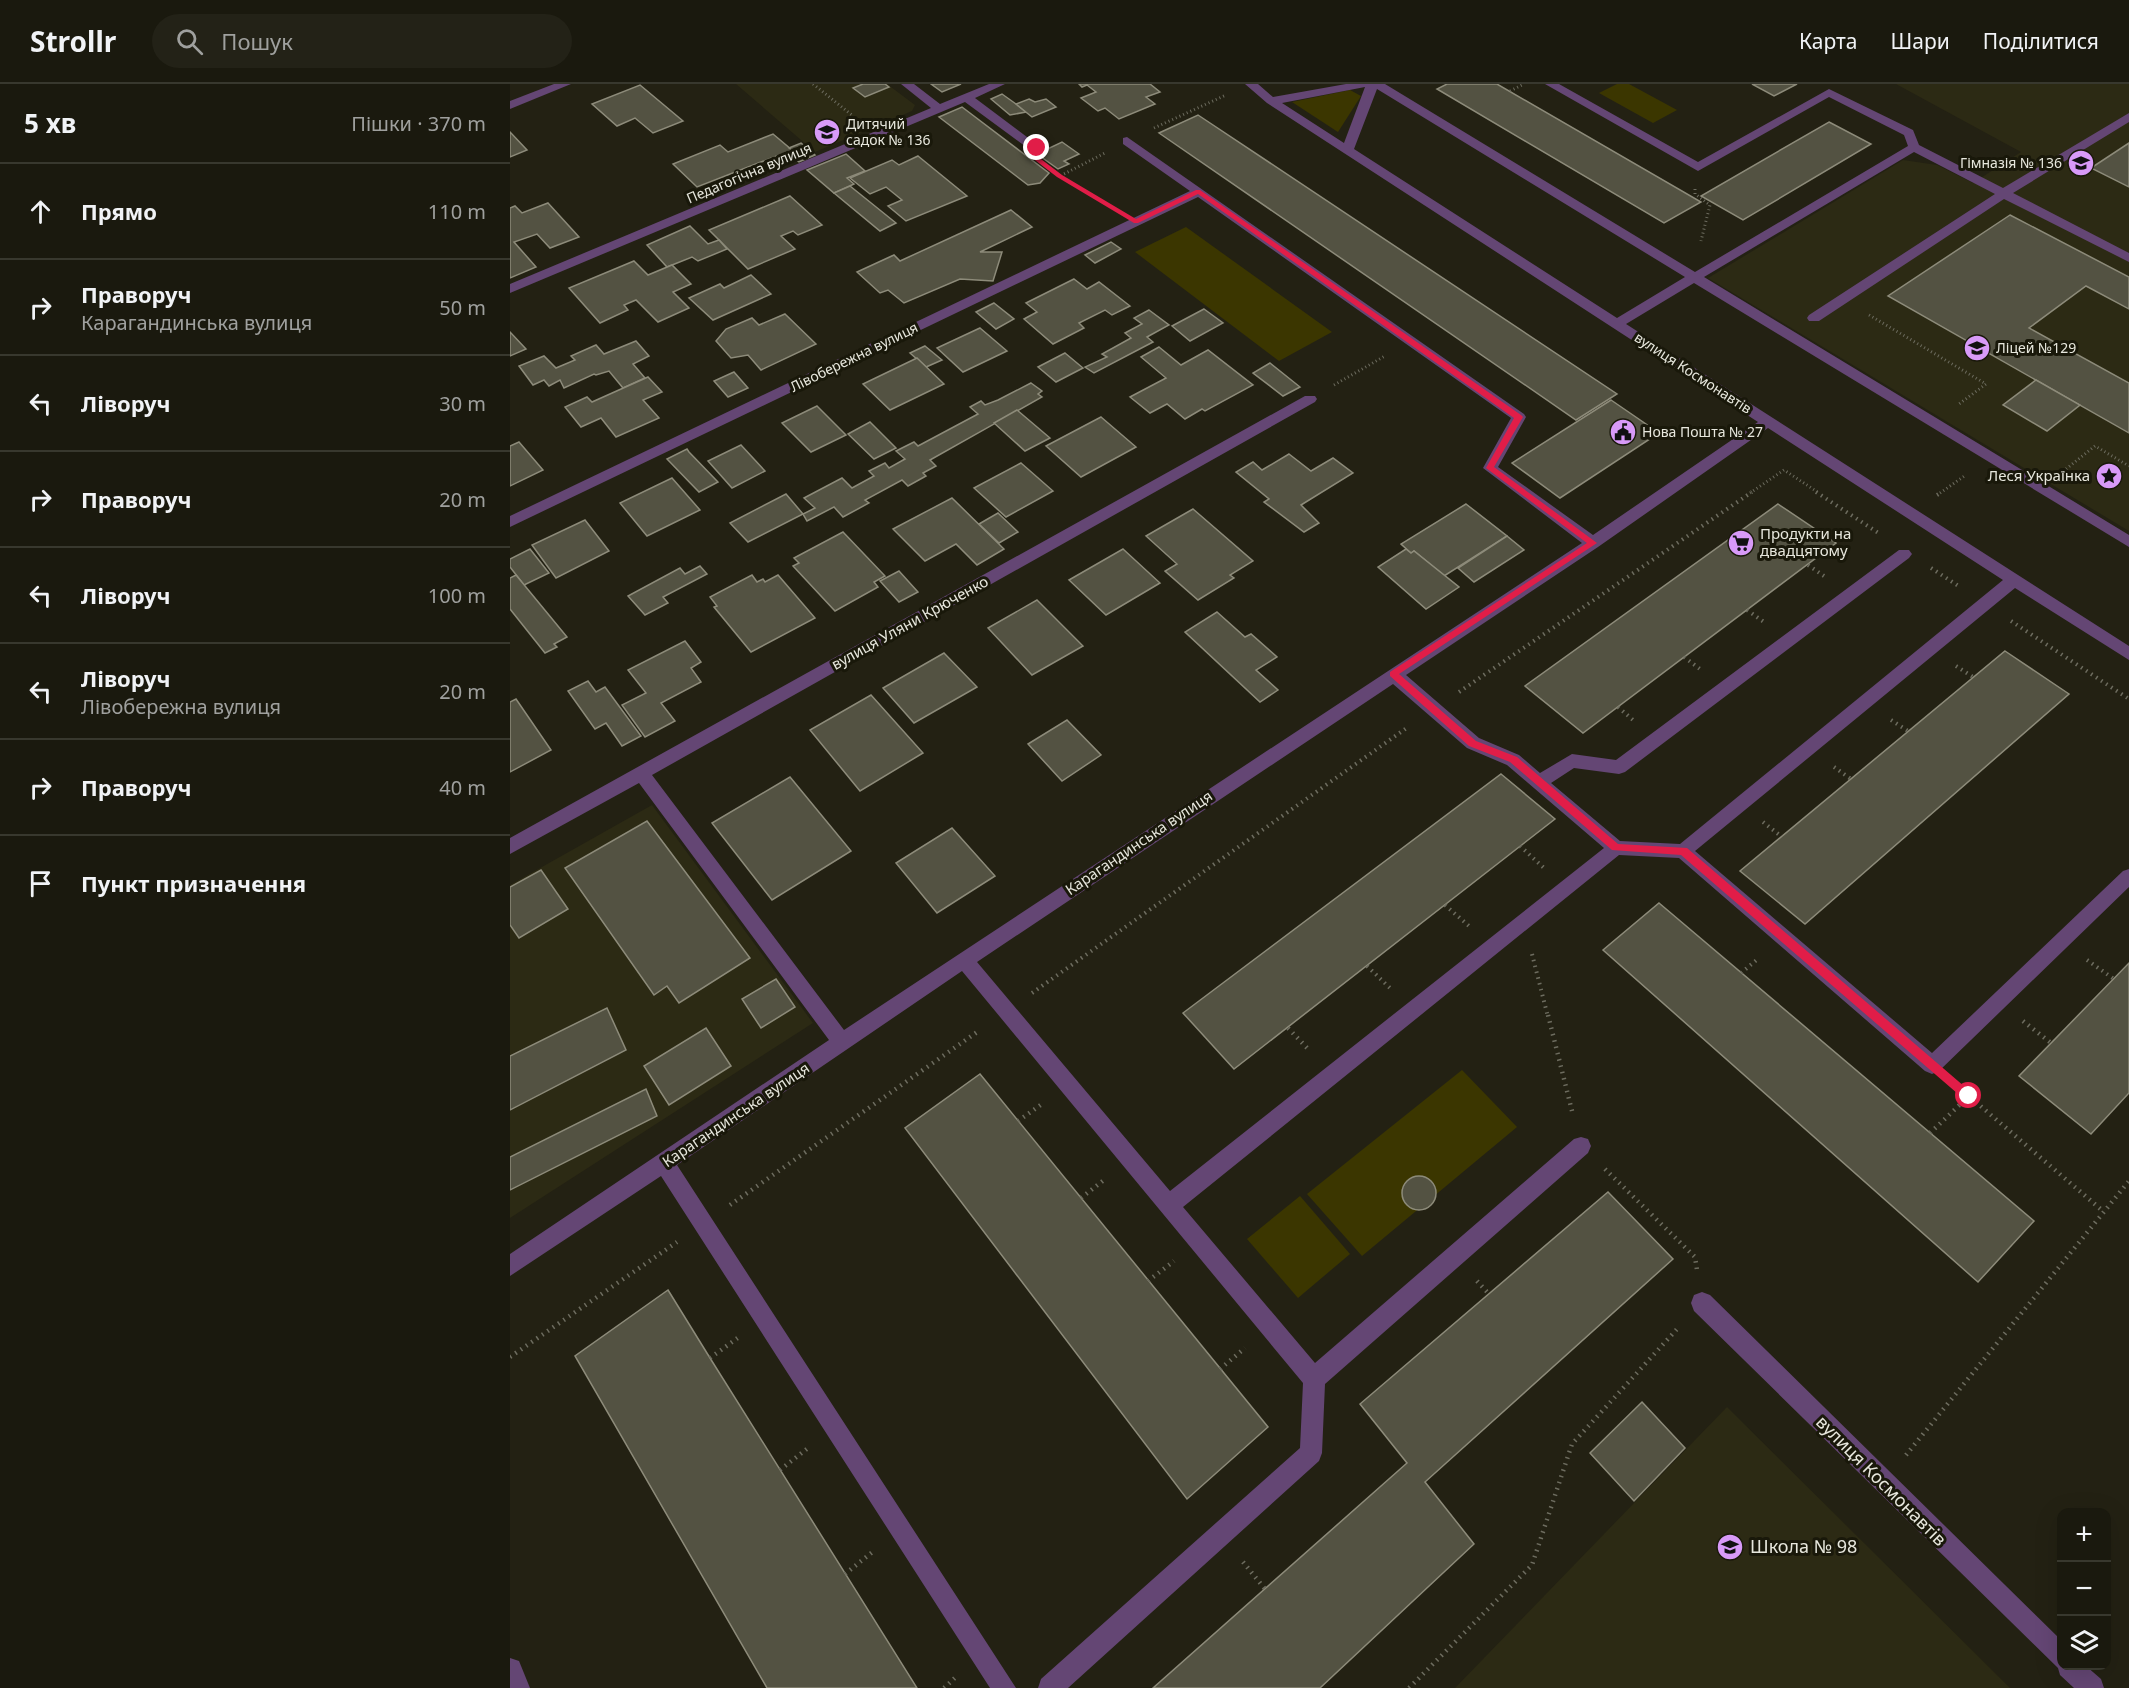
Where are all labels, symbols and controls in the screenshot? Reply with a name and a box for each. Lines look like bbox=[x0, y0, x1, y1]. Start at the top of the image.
search box bbox=[152, 14, 572, 68]
text: Strollr bbox=[30, 22, 116, 60]
icon: search bbox=[173, 25, 206, 58]
text: Пошук bbox=[221, 26, 293, 56]
text: Карта bbox=[1799, 27, 1858, 55]
text: Шари bbox=[1891, 27, 1950, 55]
text: Поділитися bbox=[1983, 27, 2099, 55]
text: 5 хв bbox=[24, 105, 76, 141]
text: Пішки · 370 m bbox=[351, 110, 486, 137]
place label: Дитячий садок № 136 bbox=[846, 114, 931, 149]
school or university icon: Дитячий садок № 136 bbox=[812, 117, 842, 147]
route end bbox=[1023, 134, 1049, 160]
street label: Педагогічна вулиця bbox=[683, 138, 814, 208]
school or university icon: Гімназія № 136 bbox=[2066, 148, 2096, 178]
place label: Гімназія № 136 bbox=[1960, 153, 2062, 172]
icon: ahead bbox=[24, 195, 57, 228]
text: Прямо bbox=[81, 196, 157, 226]
text: 110 m bbox=[428, 198, 486, 225]
text: Праворуч bbox=[81, 279, 192, 309]
icon: right bbox=[24, 291, 57, 324]
text: 50 m bbox=[439, 294, 486, 321]
text: Карагандинська вулиця bbox=[81, 309, 312, 336]
street label: Лівобережна вулиця bbox=[787, 317, 921, 396]
street label: вулиця Космонавтів bbox=[1631, 327, 1756, 418]
school or university icon: Ліцей №129 bbox=[1962, 333, 1992, 363]
place label: Ліцей №129 bbox=[1996, 338, 2076, 357]
icon: left bbox=[24, 387, 57, 420]
text: Ліворуч bbox=[81, 388, 171, 418]
text: 30 m bbox=[439, 390, 486, 417]
public building icon: Нова Пошта № 27 bbox=[1608, 417, 1638, 447]
place label: Нова Пошта № 27 bbox=[1642, 422, 1763, 441]
place icon: Леся Українка bbox=[2094, 461, 2124, 491]
place label: Леся Українка bbox=[1988, 465, 2090, 485]
icon: right bbox=[24, 483, 57, 516]
text: Праворуч bbox=[81, 484, 192, 514]
text: 20 m bbox=[439, 486, 486, 513]
place label: Продукти на двадцятому bbox=[1760, 523, 1851, 560]
supermarket icon: Продукти на двадцятому bbox=[1726, 528, 1756, 558]
street label: вулиця Уляни Крюченко bbox=[827, 571, 992, 674]
icon: left bbox=[24, 579, 57, 612]
text: Ліворуч bbox=[81, 580, 171, 610]
text: 100 m bbox=[428, 582, 486, 609]
text: Ліворуч bbox=[81, 663, 171, 693]
icon: left bbox=[24, 675, 57, 708]
text: 20 m bbox=[439, 678, 486, 705]
text: Лівобережна вулиця bbox=[81, 693, 281, 720]
icon: right bbox=[24, 771, 57, 804]
text: Праворуч bbox=[81, 772, 192, 802]
text: 40 m bbox=[439, 774, 486, 801]
street label: Карагандинська вулиця bbox=[1061, 785, 1216, 899]
icon: arrive bbox=[24, 867, 57, 900]
text: Пункт призначення bbox=[81, 868, 306, 898]
street label: Карагандинська вулиця bbox=[658, 1057, 813, 1171]
route start bbox=[1955, 1082, 1981, 1108]
street label: вулиця Космонавтів bbox=[1811, 1410, 1952, 1551]
map controls bbox=[2057, 1508, 2111, 1670]
button: + bbox=[2057, 1508, 2111, 1562]
school or university icon: Школа № 98 bbox=[1715, 1532, 1745, 1562]
place label: Школа № 98 bbox=[1750, 1534, 1857, 1558]
button: − bbox=[2057, 1562, 2111, 1616]
button: layers bbox=[2057, 1616, 2111, 1670]

